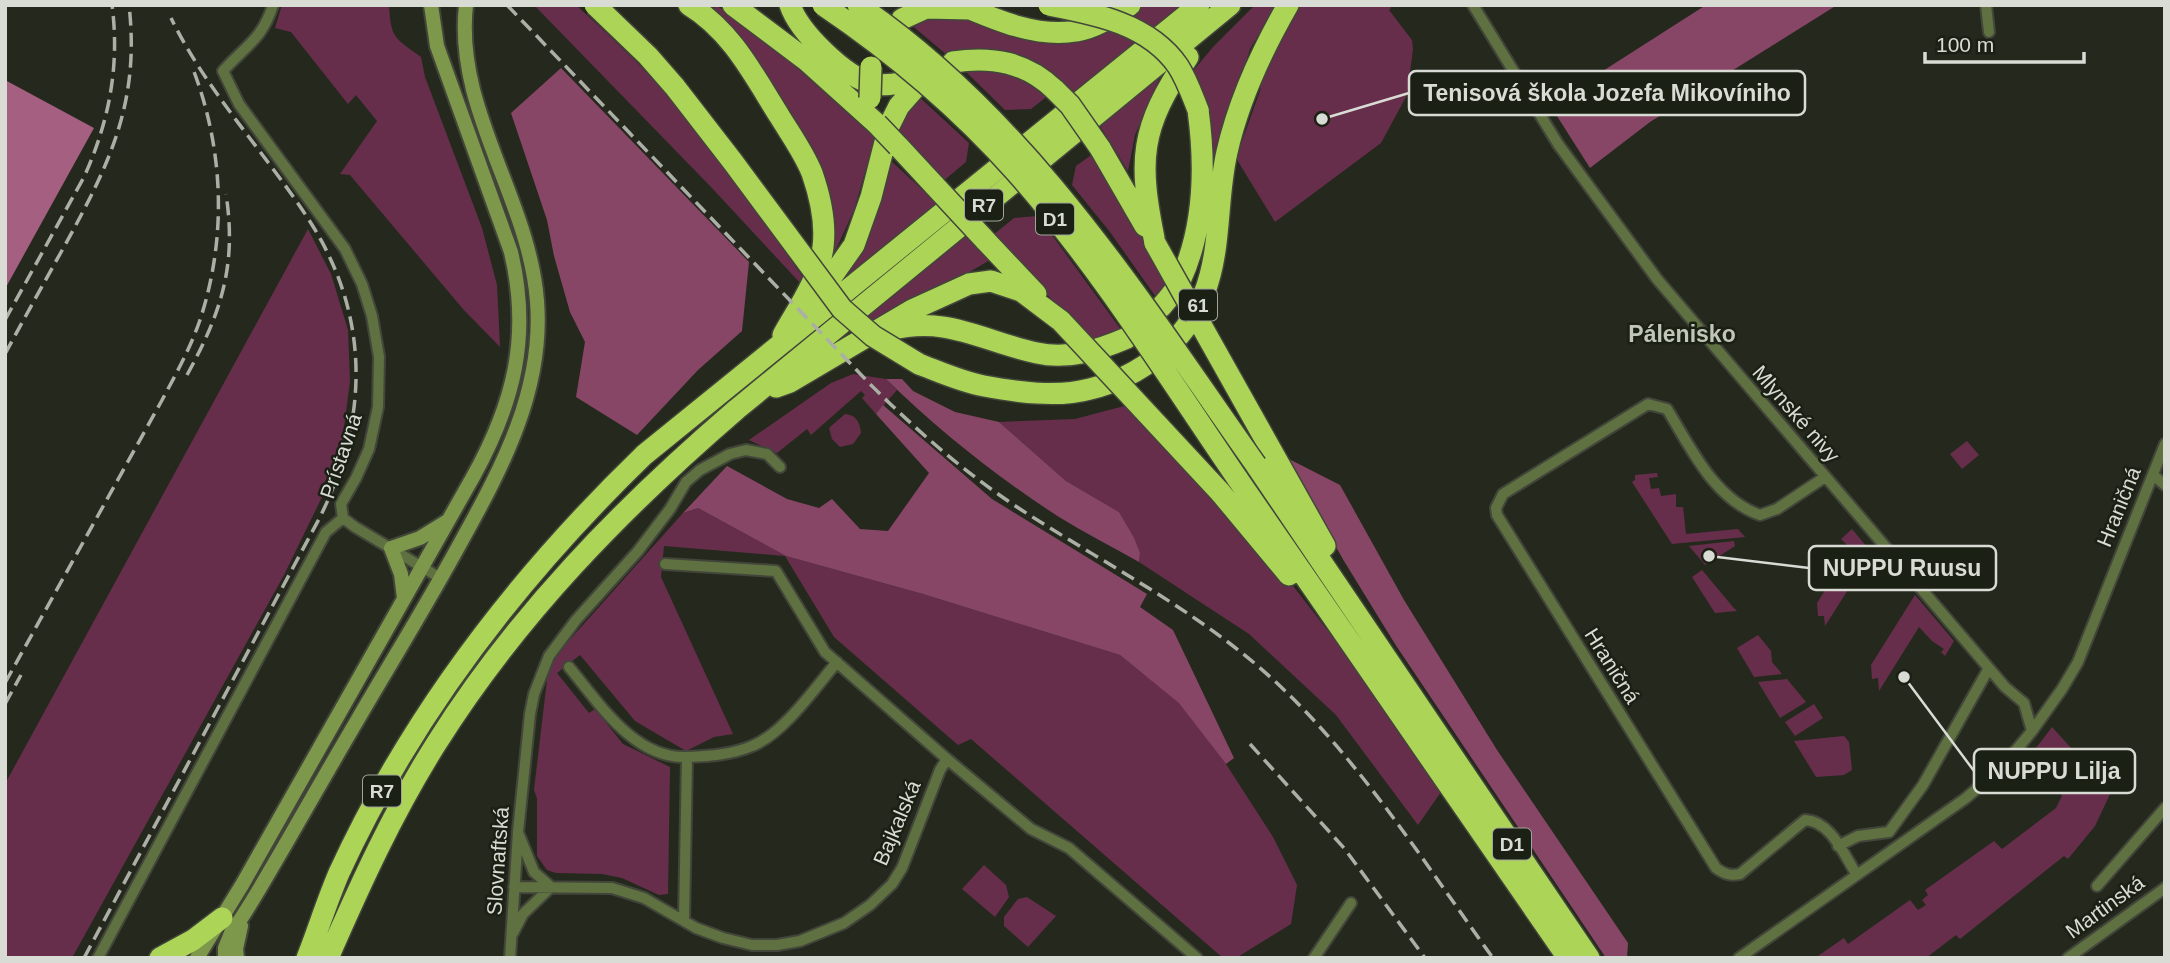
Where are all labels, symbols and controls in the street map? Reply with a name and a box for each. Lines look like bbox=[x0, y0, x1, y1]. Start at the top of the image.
scale bar bbox=[1925, 21, 2084, 65]
text: 100 m bbox=[1936, 33, 1994, 56]
callout: Tenisová škola Jozefa Mikovíniho bbox=[1409, 71, 1805, 115]
text: Tenisová škola Jozefa Mikovíniho bbox=[1423, 80, 1791, 106]
road number: R7 bbox=[965, 190, 1003, 220]
road number: D1 bbox=[1036, 204, 1074, 234]
road number: 61 bbox=[1179, 290, 1217, 320]
district label: Pálenisko bbox=[1628, 321, 1736, 347]
street label: Mlynské nivy bbox=[1748, 361, 1845, 467]
street label: Prístavná bbox=[315, 410, 366, 502]
street label: Hraničná bbox=[2092, 463, 2145, 550]
callout: NUPPU Ruusu bbox=[1809, 546, 1996, 590]
text: NUPPU Ruusu bbox=[1823, 555, 1981, 581]
street label: Hraničná bbox=[1580, 624, 1645, 708]
callout: NUPPU Lilja bbox=[1974, 749, 2135, 793]
text: NUPPU Lilja bbox=[1988, 758, 2121, 784]
road number: R7 bbox=[363, 776, 401, 806]
street label: Bajkalská bbox=[868, 777, 925, 869]
street label: Slovnaftská bbox=[482, 806, 513, 916]
road number: D1 bbox=[1493, 828, 1531, 860]
street label: Martinská bbox=[2061, 870, 2149, 943]

